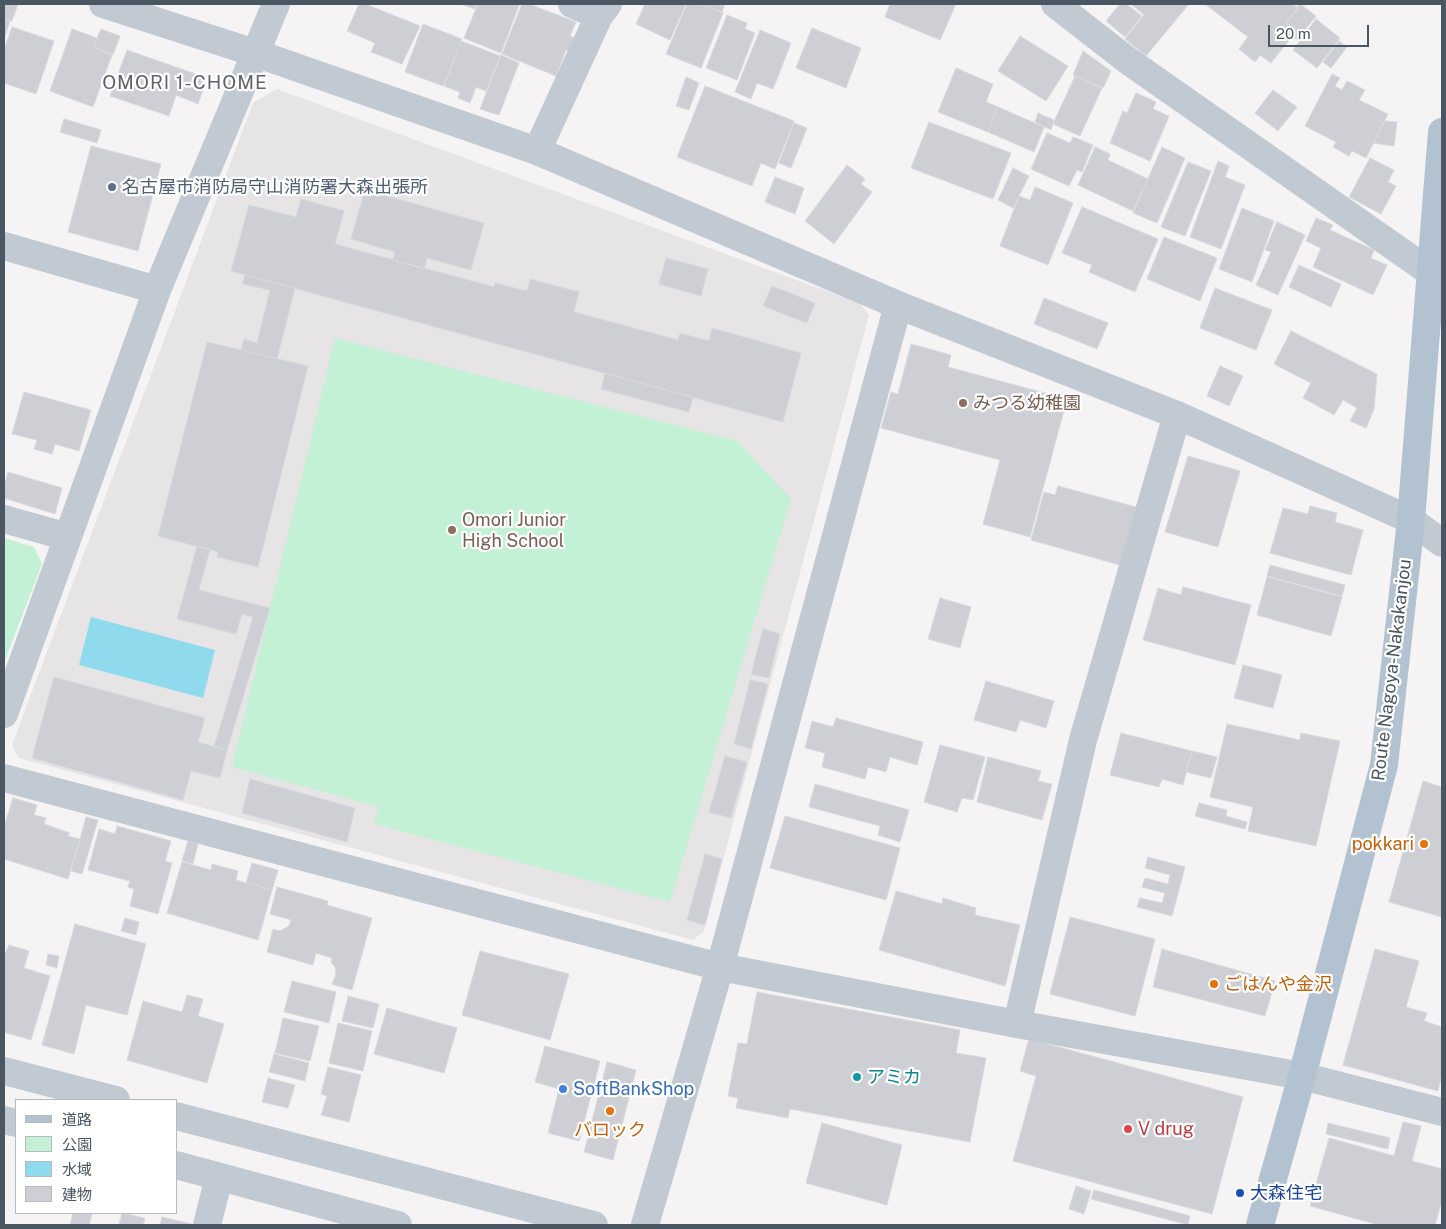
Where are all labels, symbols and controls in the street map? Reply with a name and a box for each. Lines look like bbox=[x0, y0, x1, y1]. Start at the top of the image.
scale bar bbox=[1271, 15, 1372, 47]
text: 20 m bbox=[1276, 25, 1311, 42]
district label: OMORI 1-CHOME bbox=[101, 72, 269, 94]
place label: 名古屋市消防局守山消防署大森出張所 bbox=[122, 176, 428, 198]
marker: 名古屋市消防局守山消防署大森出張所 bbox=[106, 181, 118, 193]
place label: みつる幼稚園 bbox=[973, 392, 1081, 414]
marker: みつる幼稚園 bbox=[957, 397, 969, 409]
place label: Omori Junior High School bbox=[462, 509, 566, 552]
marker: Omori Junior High School bbox=[446, 524, 458, 536]
street label: Route Nagoya-Nakakanjou bbox=[1368, 558, 1416, 782]
place label: pokkari bbox=[1352, 833, 1414, 855]
marker: pokkari bbox=[1418, 838, 1430, 850]
place label: ごはんや金沢 bbox=[1224, 973, 1332, 995]
marker: ごはんや金沢 bbox=[1208, 978, 1220, 990]
place label: アミカ bbox=[867, 1066, 921, 1088]
marker: アミカ bbox=[851, 1071, 863, 1083]
place label: SoftBankShop bbox=[573, 1078, 694, 1100]
marker: SoftBankShop bbox=[557, 1083, 569, 1095]
legend bbox=[15, 1099, 178, 1214]
marker: バロック bbox=[604, 1105, 616, 1117]
text: 道路 bbox=[62, 1111, 92, 1128]
place label: V drug bbox=[1138, 1118, 1194, 1140]
place label: バロック bbox=[574, 1119, 646, 1141]
marker: V drug bbox=[1122, 1123, 1134, 1135]
text: 公園 bbox=[62, 1136, 92, 1153]
text: 水域 bbox=[62, 1161, 92, 1178]
place label: 大森住宅 bbox=[1250, 1182, 1322, 1204]
text: 建物 bbox=[62, 1186, 92, 1203]
marker: 大森住宅 bbox=[1234, 1187, 1246, 1199]

